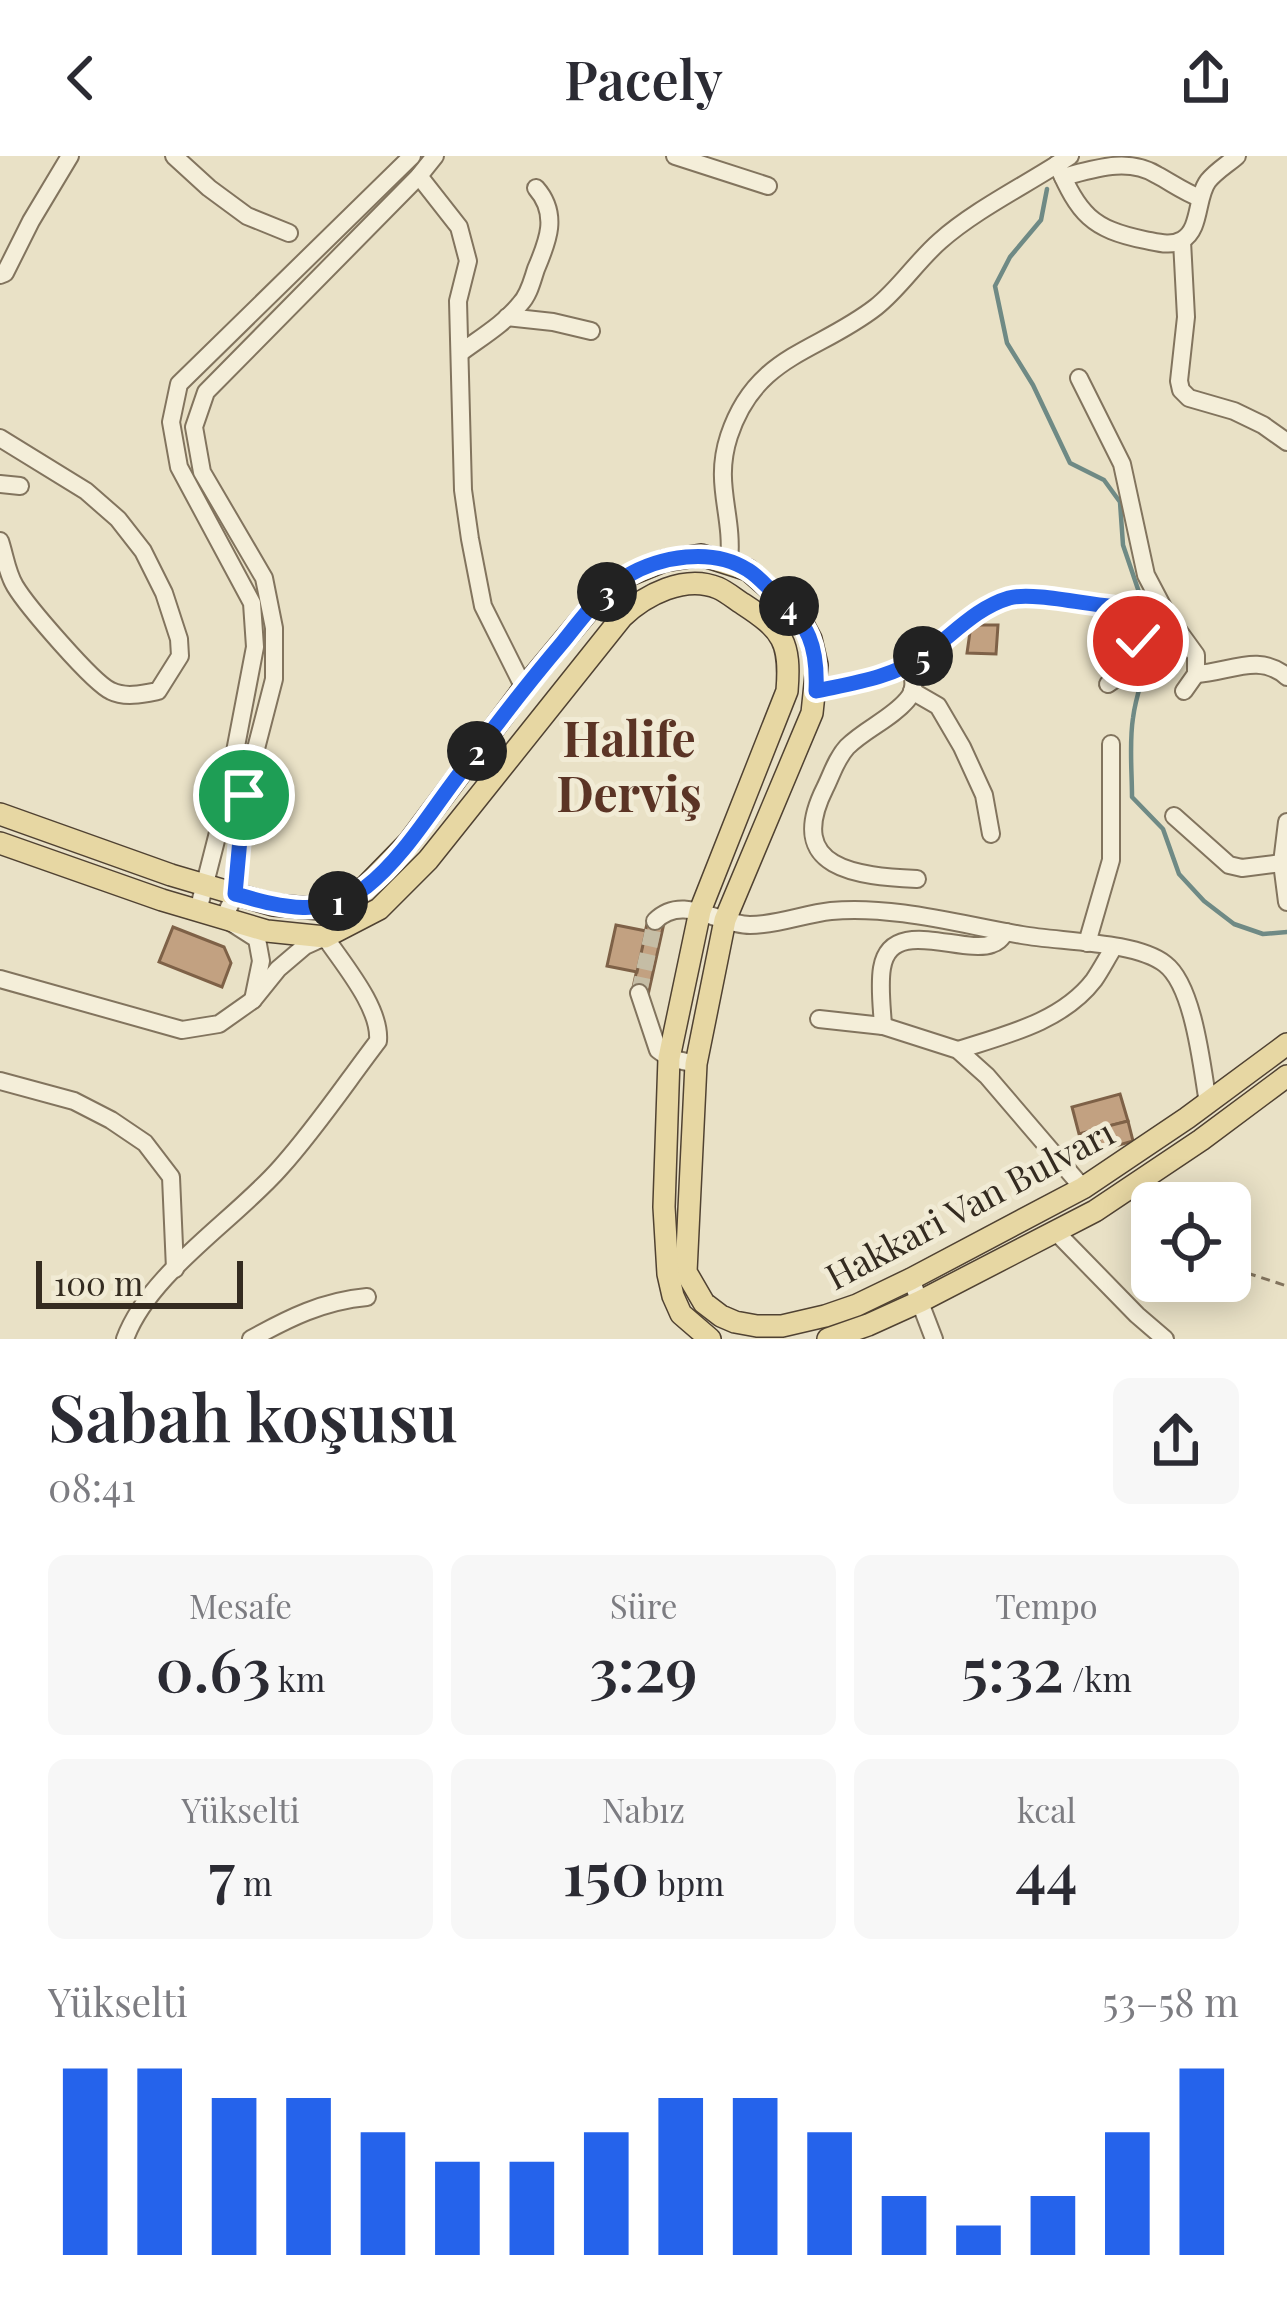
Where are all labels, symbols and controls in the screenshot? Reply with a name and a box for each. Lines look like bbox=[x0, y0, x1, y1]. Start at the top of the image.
text: Pacely bbox=[564, 42, 723, 114]
icon: back bbox=[48, 45, 114, 111]
icon: share bbox=[1173, 45, 1239, 111]
pin: 3 bbox=[577, 562, 637, 622]
text: 3 bbox=[599, 570, 615, 614]
pin: 4 bbox=[759, 576, 819, 636]
text: 4 bbox=[780, 584, 798, 628]
pin bbox=[1087, 590, 1189, 692]
icon: check bbox=[1105, 608, 1171, 674]
pin: 5 bbox=[893, 626, 953, 686]
text: 5 bbox=[915, 634, 931, 678]
district label: Halife Derviş bbox=[556, 705, 702, 824]
pin: 2 bbox=[447, 721, 507, 781]
text: 2 bbox=[468, 729, 486, 773]
pin bbox=[193, 744, 295, 846]
icon: arrive bbox=[211, 762, 277, 828]
pin: 1 bbox=[308, 871, 368, 931]
text: 1 bbox=[332, 879, 344, 923]
street label: Hakkari Van Bulvarı bbox=[817, 1107, 1121, 1299]
map controls bbox=[1131, 1182, 1251, 1302]
button: locate bbox=[1131, 1182, 1251, 1302]
scale bar bbox=[36, 1255, 243, 1308]
text: 100 m bbox=[54, 1260, 143, 1304]
text: Sabah koşusu bbox=[48, 1371, 458, 1459]
button: share bbox=[1113, 1378, 1239, 1504]
text: 08:41 bbox=[48, 1460, 136, 1512]
text: Mesafe bbox=[189, 1583, 292, 1627]
text: Süre bbox=[610, 1583, 677, 1627]
text: Tempo bbox=[995, 1583, 1098, 1627]
text: 0.63 bbox=[156, 1627, 271, 1707]
text: 3:29 bbox=[589, 1627, 698, 1707]
text: 5:32 bbox=[961, 1627, 1064, 1707]
text: km bbox=[271, 1656, 325, 1700]
text: /km bbox=[1064, 1656, 1132, 1700]
text: Yükselti bbox=[181, 1787, 300, 1831]
text: Nabız bbox=[602, 1787, 685, 1831]
text: kcal bbox=[1017, 1787, 1076, 1831]
text: 7 bbox=[209, 1831, 235, 1911]
text: 150 bbox=[563, 1831, 649, 1911]
text: 44 bbox=[1016, 1831, 1077, 1911]
text: m bbox=[235, 1860, 272, 1904]
text: bpm bbox=[649, 1860, 724, 1904]
text: Yükselti bbox=[48, 1975, 188, 2027]
text: 53–58 m bbox=[1102, 1975, 1239, 2027]

